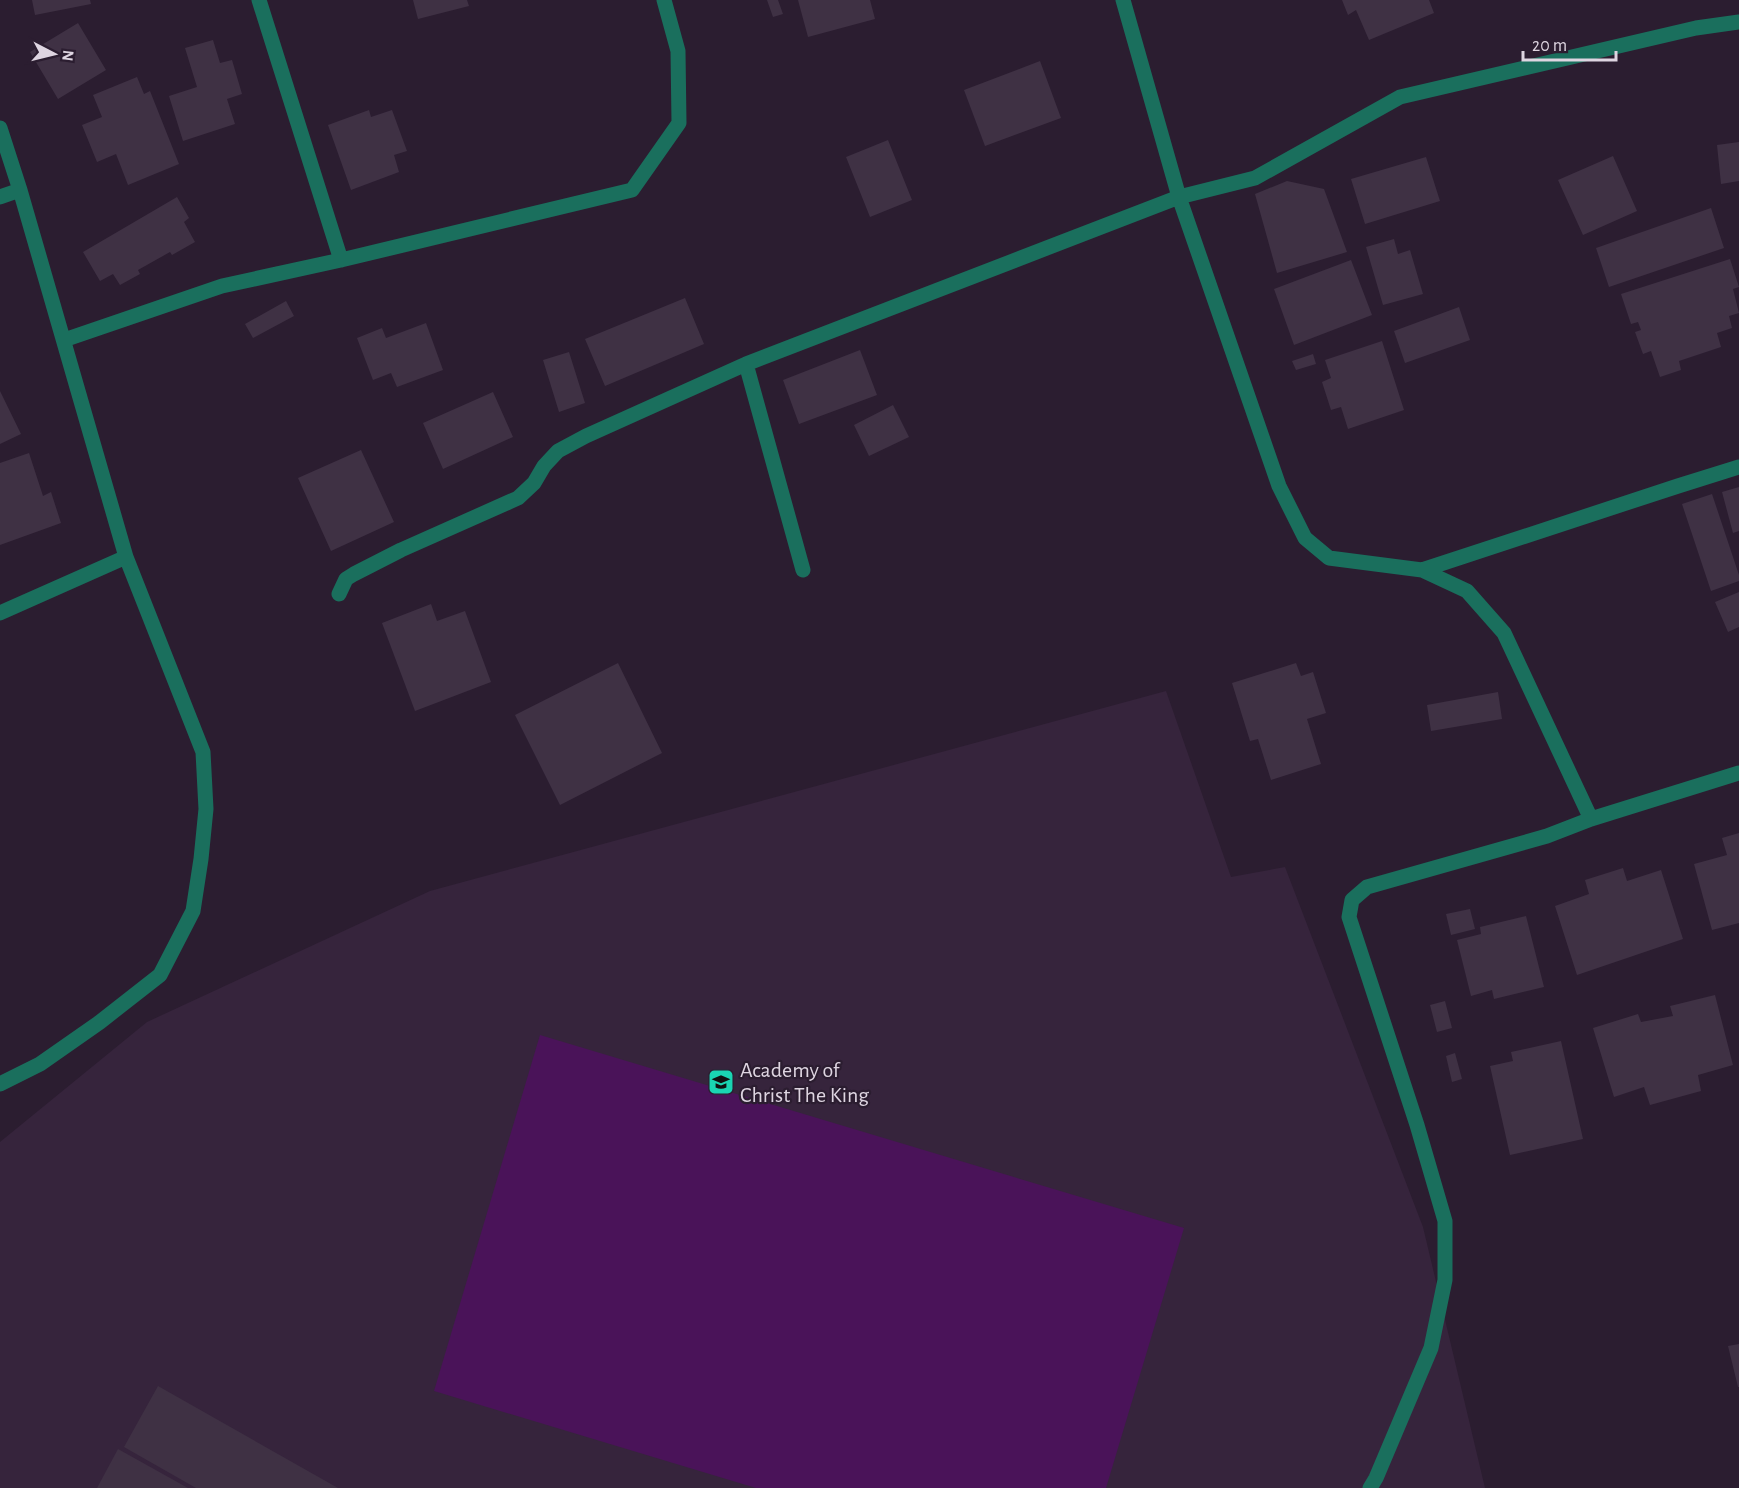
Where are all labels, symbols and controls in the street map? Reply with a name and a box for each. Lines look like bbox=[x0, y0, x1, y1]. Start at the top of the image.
north arrow bbox=[24, 24, 84, 84]
scale bar bbox=[1523, 24, 1616, 62]
text: 20 m bbox=[1532, 37, 1567, 55]
text: N bbox=[59, 49, 77, 62]
place label: Academy of Christ The King bbox=[740, 1059, 869, 1106]
school or university icon: Academy of Christ The King bbox=[706, 1067, 736, 1097]

